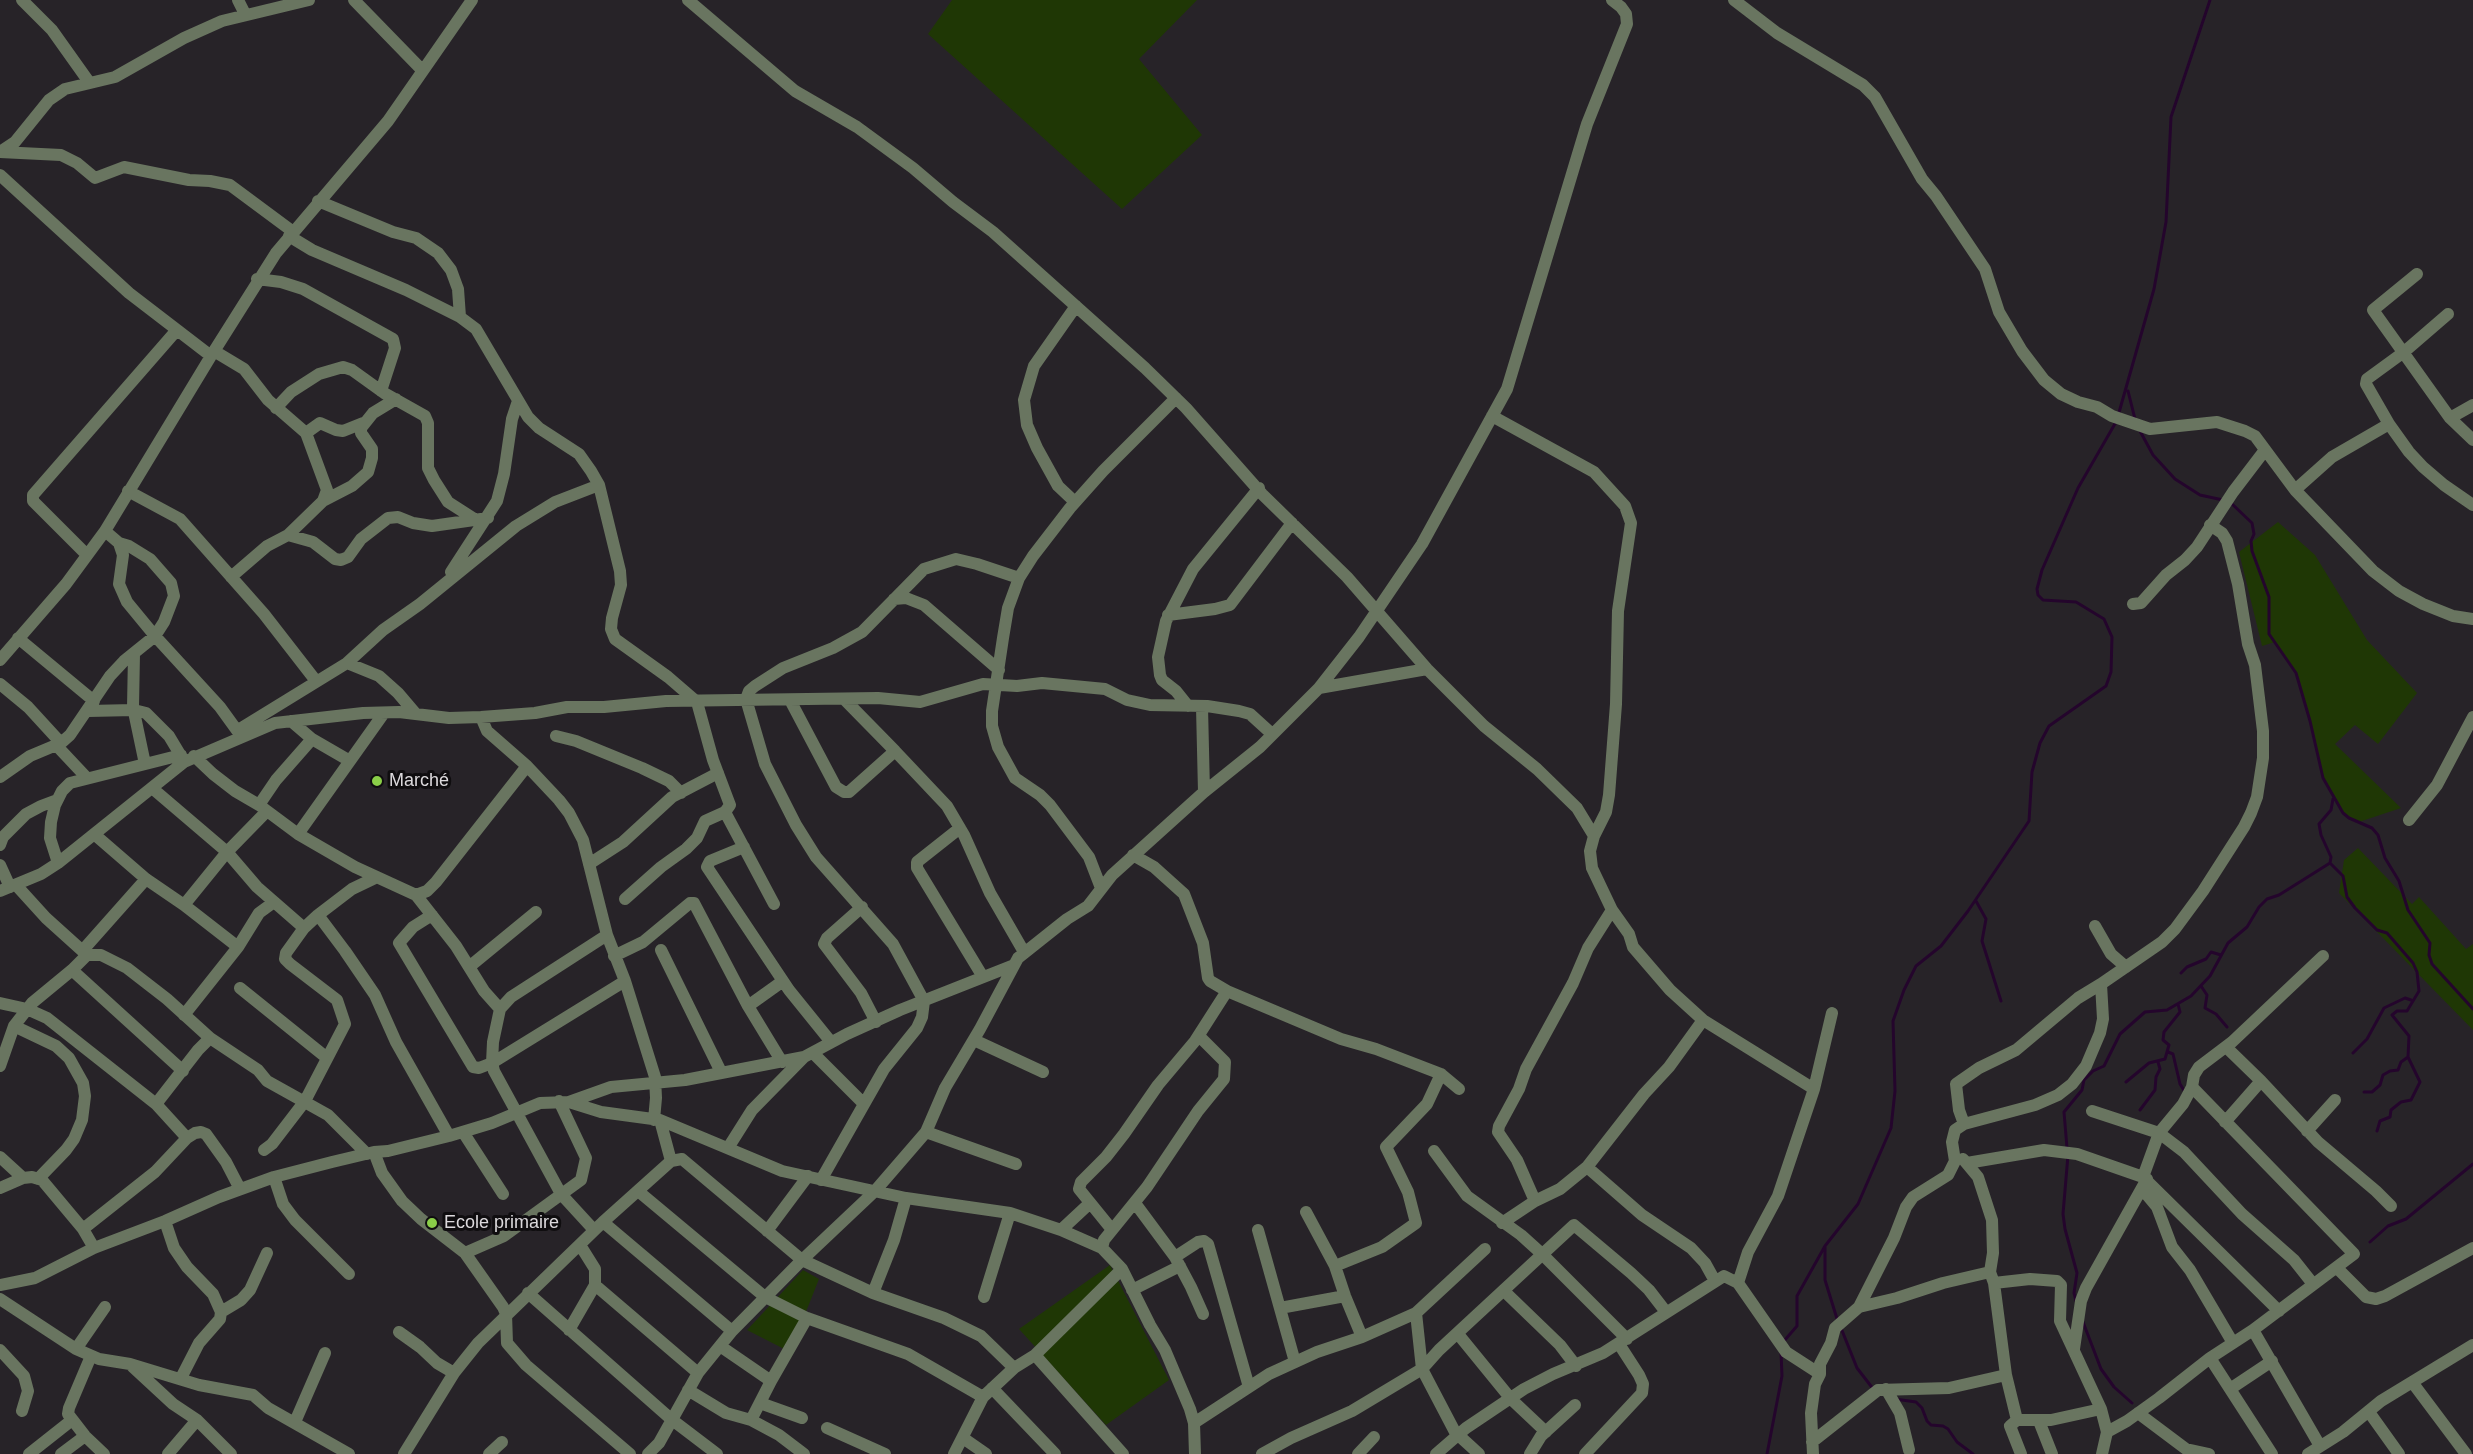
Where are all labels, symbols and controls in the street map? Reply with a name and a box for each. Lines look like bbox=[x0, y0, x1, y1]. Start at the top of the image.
place label: Marché bbox=[389, 770, 449, 792]
marker: Marché bbox=[370, 774, 384, 788]
place label: Ecole primaire bbox=[444, 1212, 559, 1234]
marker: Ecole primaire bbox=[425, 1216, 439, 1230]

